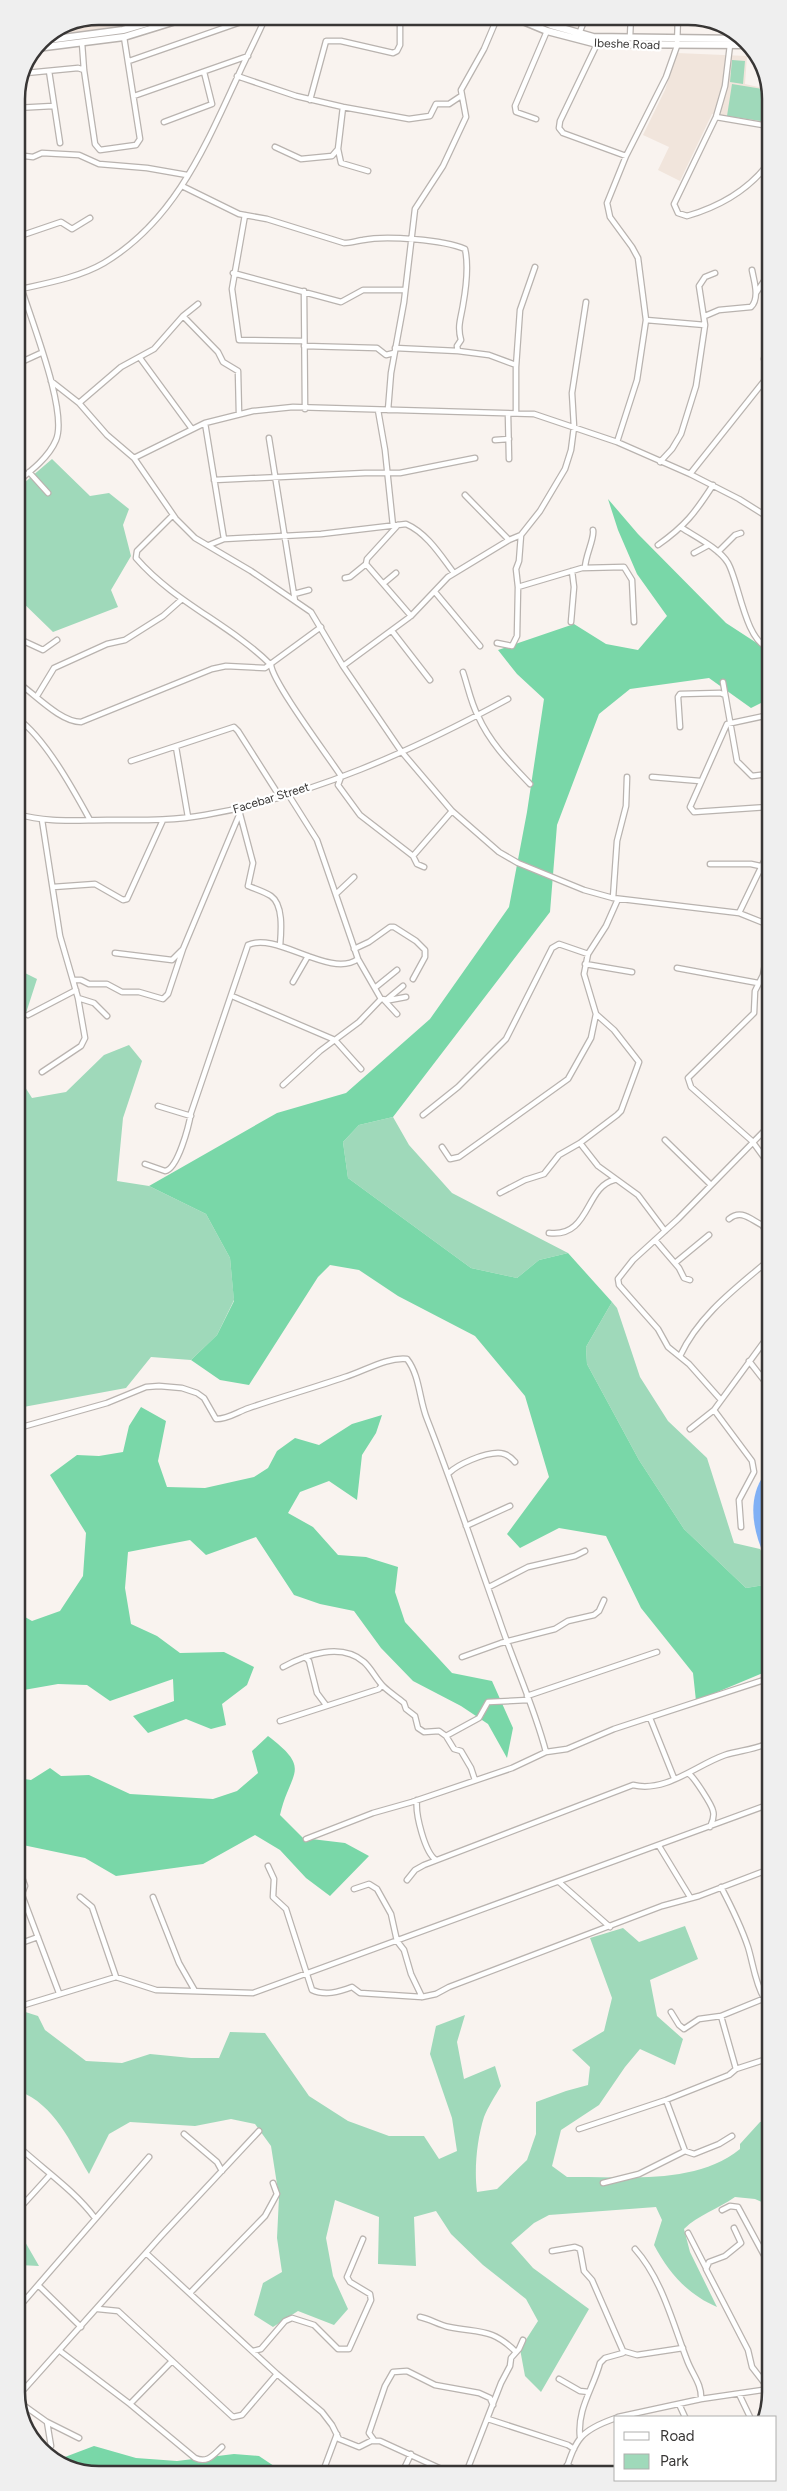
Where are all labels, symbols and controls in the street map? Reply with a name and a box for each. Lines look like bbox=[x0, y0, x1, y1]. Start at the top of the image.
street label: Ibeshe Road bbox=[594, 36, 660, 52]
street label: Facebar Street bbox=[231, 780, 311, 816]
legend bbox=[614, 2416, 777, 2481]
text: Road bbox=[660, 2427, 695, 2445]
text: Park bbox=[660, 2452, 689, 2470]

